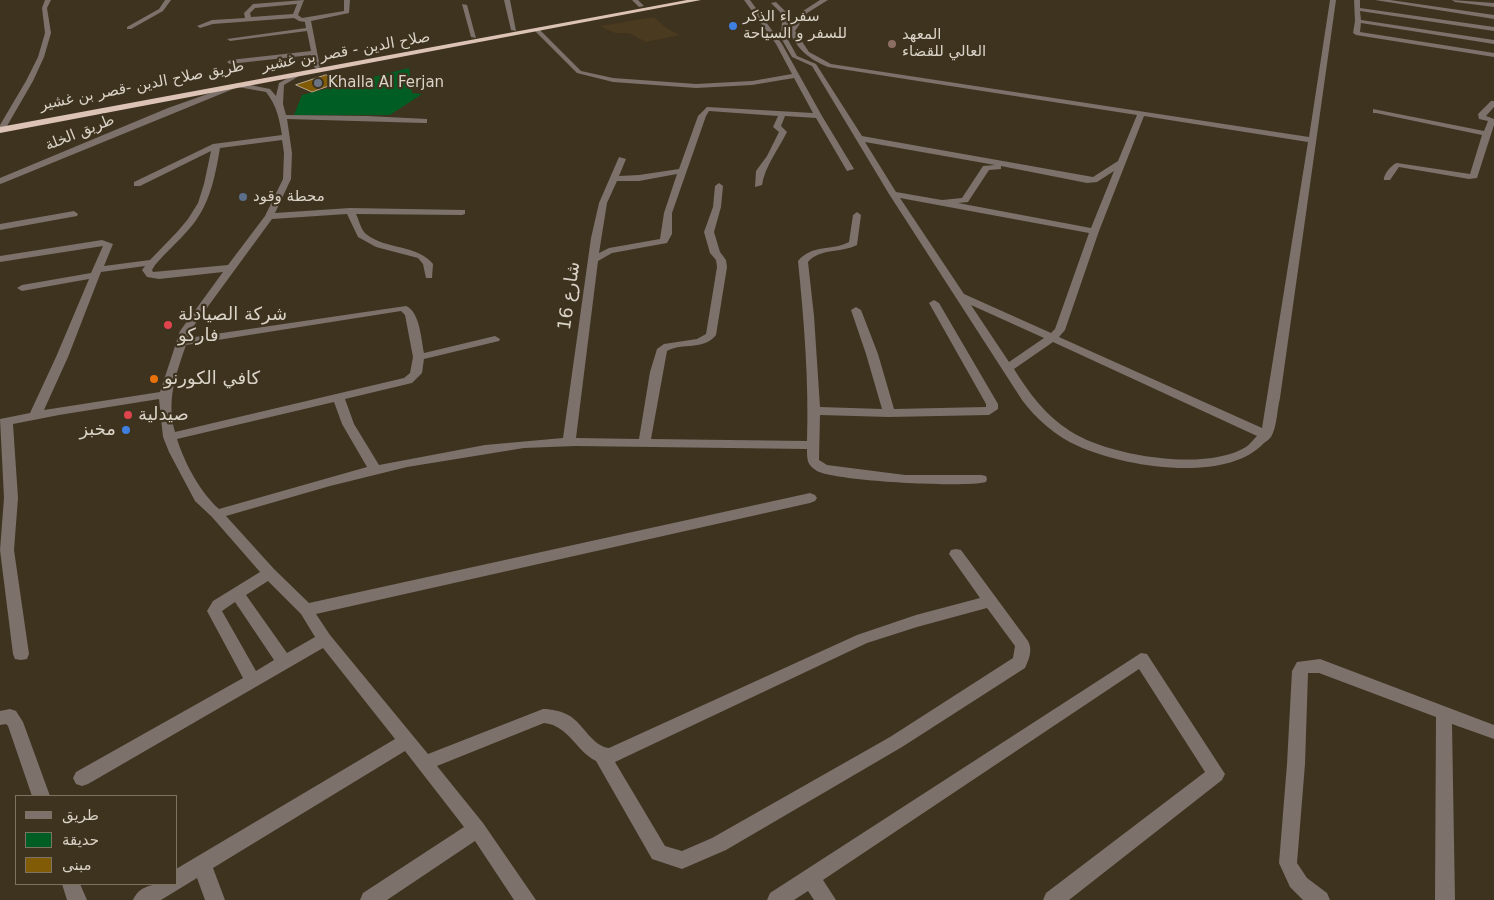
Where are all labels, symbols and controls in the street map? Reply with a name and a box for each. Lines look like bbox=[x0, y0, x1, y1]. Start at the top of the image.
place label: سفراء الذكر للسفر و السياحة bbox=[743, 8, 847, 43]
marker: سفراء الذكر للسفر و السياحة bbox=[727, 20, 739, 32]
place label: المعهد العالي للقضاء bbox=[902, 26, 986, 61]
street label: صلاح الدين - قصر بن غشير bbox=[260, 28, 432, 76]
marker: المعهد العالي للقضاء bbox=[886, 38, 898, 50]
street label: طريق صلاح الدين -قصر بن غشير bbox=[38, 57, 246, 115]
place label: Khalla Al Ferjan bbox=[328, 74, 444, 92]
marker: Khalla Al Ferjan bbox=[312, 77, 324, 89]
street label: طريق الخلة bbox=[43, 111, 117, 155]
place label: محطة وقود bbox=[253, 188, 325, 206]
marker: محطة وقود bbox=[237, 191, 249, 203]
street label: شارع 16 bbox=[555, 261, 585, 331]
place label: شركة الصيادلة فاركو bbox=[178, 304, 287, 346]
marker: شركة الصيادلة فاركو bbox=[162, 319, 174, 331]
place label: كافي الكورنو bbox=[164, 368, 260, 390]
marker: كافي الكورنو bbox=[148, 373, 160, 385]
place label: صيدلية bbox=[138, 404, 189, 426]
marker: صيدلية bbox=[122, 409, 134, 421]
place label: مخبز bbox=[79, 419, 116, 441]
marker: مخبز bbox=[120, 424, 132, 436]
legend bbox=[15, 795, 178, 885]
text: طريق bbox=[62, 806, 99, 824]
text: حديقة bbox=[62, 831, 99, 849]
text: مبنى bbox=[62, 856, 92, 874]

